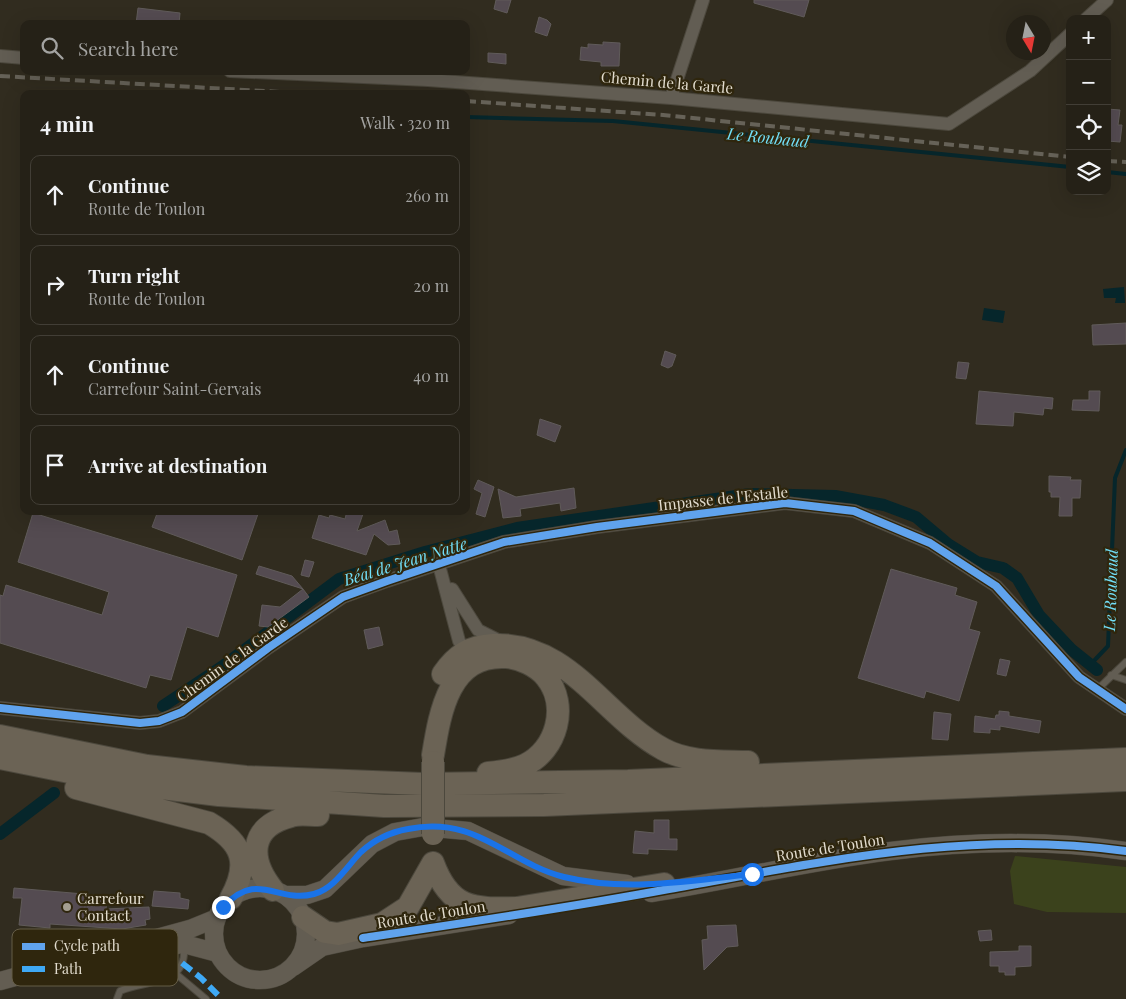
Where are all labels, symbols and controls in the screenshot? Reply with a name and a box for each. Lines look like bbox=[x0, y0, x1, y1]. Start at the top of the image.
north arrow bbox=[1006, 15, 1051, 60]
map controls bbox=[1066, 15, 1111, 195]
button: + bbox=[1066, 15, 1111, 60]
search box bbox=[20, 20, 470, 75]
icon: search bbox=[38, 34, 66, 62]
text: Search here bbox=[78, 35, 178, 61]
button: − bbox=[1066, 60, 1111, 105]
street label: Chemin de la Garde bbox=[600, 66, 734, 98]
button: locate bbox=[1066, 105, 1111, 150]
text: 4 min bbox=[40, 109, 94, 137]
text: Walk · 320 m bbox=[360, 112, 450, 133]
water label: Le Roubaud bbox=[725, 122, 811, 152]
button: layers bbox=[1066, 150, 1111, 195]
text: Continue bbox=[88, 172, 169, 198]
icon: ahead bbox=[41, 181, 69, 209]
text: 260 m bbox=[405, 185, 449, 206]
text: Route de Toulon bbox=[88, 198, 205, 219]
text: Turn right bbox=[88, 262, 180, 288]
icon: right bbox=[41, 271, 69, 299]
text: 20 m bbox=[414, 275, 449, 296]
text: Route de Toulon bbox=[88, 288, 205, 309]
text: Continue bbox=[88, 352, 169, 378]
icon: ahead bbox=[41, 361, 69, 389]
text: 40 m bbox=[413, 365, 449, 386]
text: Carrefour Saint-Gervais bbox=[88, 378, 261, 399]
icon: arrive bbox=[41, 451, 69, 479]
text: Arrive at destination bbox=[88, 452, 268, 478]
street label: Impasse de l'Estalle bbox=[657, 481, 789, 515]
water label: Béal de Jean Natte bbox=[340, 532, 469, 590]
water label: Le Roubaud bbox=[1098, 547, 1122, 632]
street label: Chemin de la Garde bbox=[172, 612, 292, 706]
street label: Route de Toulon bbox=[774, 829, 886, 865]
route start bbox=[741, 863, 764, 886]
place label: Carrefour Contact bbox=[77, 888, 144, 925]
route end bbox=[212, 896, 235, 919]
street label: Route de Toulon bbox=[375, 896, 487, 932]
marker: Carrefour Contact bbox=[61, 901, 73, 913]
legend bbox=[12, 929, 178, 986]
text: Cycle path bbox=[54, 936, 121, 955]
text: Path bbox=[54, 959, 83, 978]

